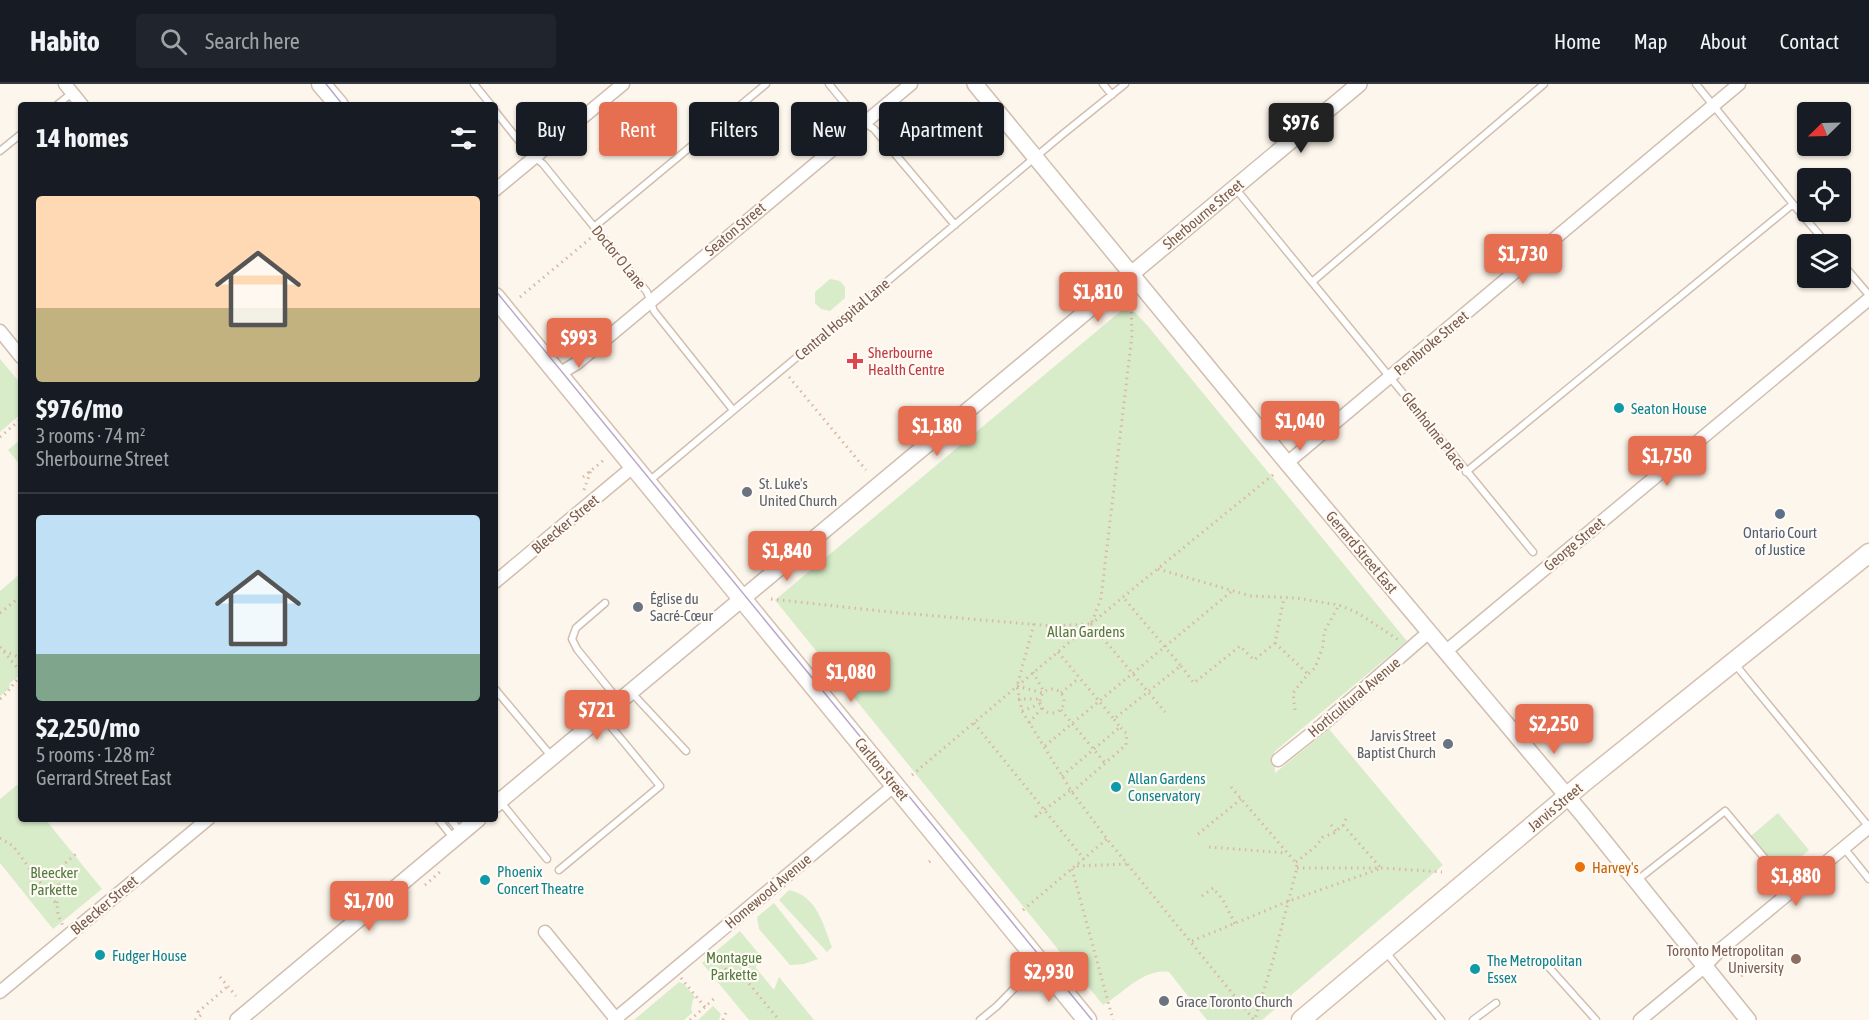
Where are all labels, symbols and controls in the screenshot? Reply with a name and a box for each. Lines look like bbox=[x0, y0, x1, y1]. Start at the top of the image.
search box bbox=[136, 14, 556, 68]
text: Habito bbox=[30, 25, 100, 57]
icon: search bbox=[157, 25, 190, 58]
text: Search here bbox=[205, 28, 300, 54]
text: Home bbox=[1554, 29, 1601, 53]
text: Map bbox=[1634, 29, 1668, 53]
text: About bbox=[1701, 29, 1747, 53]
text: Contact bbox=[1780, 29, 1839, 53]
chip: Buy bbox=[516, 102, 587, 156]
chip: Rent bbox=[599, 102, 677, 156]
chip: Filters bbox=[689, 102, 779, 156]
chip: New bbox=[791, 102, 867, 156]
chip: Apartment bbox=[879, 102, 1004, 156]
north arrow bbox=[1797, 102, 1851, 156]
map controls bbox=[1797, 102, 1851, 288]
pin: $976 bbox=[1265, 103, 1337, 154]
text: $976 bbox=[1283, 111, 1319, 134]
icon: filters bbox=[447, 122, 480, 155]
text: 14 homes bbox=[36, 123, 129, 153]
button: locate bbox=[1797, 168, 1851, 222]
street label: Sherbourne Street bbox=[1159, 175, 1247, 253]
street label: Seaton Street bbox=[701, 199, 769, 259]
street label: Doctor O Lane bbox=[588, 222, 650, 292]
pin: $1,730 bbox=[1474, 234, 1572, 285]
button: layers bbox=[1797, 234, 1851, 288]
icon: home bbox=[204, 235, 312, 343]
text: $1,730 bbox=[1498, 242, 1548, 265]
pin: $1,810 bbox=[1049, 272, 1147, 323]
street label: Central Hospital Lane bbox=[791, 274, 893, 363]
text: $1,810 bbox=[1073, 280, 1123, 303]
street label: Pembroke Street bbox=[1390, 307, 1472, 379]
pin: $993 bbox=[543, 318, 615, 369]
text: $993 bbox=[561, 326, 597, 349]
place label: Sherbourne Health Centre bbox=[868, 344, 945, 378]
marker: Sherbourne Health Centre bbox=[846, 352, 864, 370]
street label: Glenholme Place bbox=[1398, 389, 1470, 474]
text: $976/mo bbox=[36, 394, 123, 424]
place label: Seaton House bbox=[1631, 400, 1707, 417]
pin: $1,040 bbox=[1251, 401, 1349, 452]
marker: Seaton House bbox=[1612, 401, 1626, 415]
pin: $1,180 bbox=[888, 406, 986, 457]
text: $1,040 bbox=[1275, 409, 1325, 432]
text: $1,180 bbox=[912, 414, 962, 437]
text: 3 rooms · 74 m² bbox=[36, 424, 146, 447]
pin: $1,750 bbox=[1618, 436, 1716, 487]
text: $1,750 bbox=[1642, 444, 1692, 467]
text: Sherbourne Street bbox=[36, 447, 169, 470]
place label: St. Luke's United Church bbox=[759, 475, 837, 509]
marker: St. Luke's United Church bbox=[740, 485, 754, 499]
street label: Bleecker Street bbox=[528, 491, 602, 557]
marker: Ontario Court of Justice bbox=[1773, 507, 1787, 521]
street label: Gerrard Street East bbox=[1323, 508, 1401, 596]
street label: George Street bbox=[1540, 514, 1608, 574]
place label: Ontario Court of Justice bbox=[1743, 524, 1817, 558]
pin: $1,840 bbox=[738, 531, 836, 582]
text: $1,840 bbox=[762, 539, 812, 562]
icon: home bbox=[204, 554, 312, 662]
place label: Église du Sacré-Cœur bbox=[650, 590, 714, 624]
marker: Église du Sacré-Cœur bbox=[631, 600, 645, 614]
park label: Allan Gardens bbox=[1047, 623, 1125, 640]
pin: $1,080 bbox=[802, 652, 900, 703]
street label: Horticultural Avenue bbox=[1305, 653, 1404, 740]
text: $1,080 bbox=[826, 660, 876, 683]
pin: $721 bbox=[561, 690, 633, 741]
text: $721 bbox=[579, 698, 615, 721]
pin: $2,250 bbox=[1505, 704, 1603, 755]
text: $2,250 bbox=[1529, 712, 1579, 735]
text: $2,250/mo bbox=[36, 713, 140, 743]
place label: Jarvis Street Baptist Church bbox=[1357, 727, 1436, 761]
street label: Carlton Street bbox=[852, 734, 912, 804]
marker: Jarvis Street Baptist Church bbox=[1441, 737, 1455, 751]
text: 5 rooms · 128 m² bbox=[36, 743, 155, 766]
text: Gerrard Street East bbox=[36, 766, 172, 789]
place label: Allan Gardens Conservatory bbox=[1128, 770, 1205, 804]
street label: Jarvis Street bbox=[1524, 779, 1586, 835]
marker: Allan Gardens Conservatory bbox=[1109, 780, 1123, 794]
street label: Homewood Avenue bbox=[722, 850, 815, 932]
pin: $1,880 bbox=[1747, 856, 1845, 907]
place label: Harvey's bbox=[1592, 859, 1639, 876]
marker: Harvey's bbox=[1573, 860, 1587, 874]
place label: Phoenix Concert Theatre bbox=[497, 863, 584, 897]
park label: Bleecker Parkette bbox=[30, 864, 78, 898]
text: $1,880 bbox=[1771, 864, 1821, 887]
street label: Bleecker Street bbox=[67, 872, 141, 938]
marker: Phoenix Concert Theatre bbox=[478, 873, 492, 887]
pin: $1,700 bbox=[320, 881, 418, 932]
text: $1,700 bbox=[344, 889, 394, 912]
place label: Toronto Metropolitan University bbox=[1666, 942, 1784, 976]
place label: Fudger House bbox=[112, 947, 187, 964]
marker: Fudger House bbox=[93, 948, 107, 962]
park label: Montague Parkette bbox=[706, 949, 762, 983]
pin: $2,930 bbox=[1000, 952, 1098, 1003]
place label: The Metropolitan Essex bbox=[1487, 952, 1582, 986]
marker: Toronto Metropolitan University bbox=[1789, 952, 1803, 966]
text: $2,930 bbox=[1024, 960, 1074, 983]
marker: The Metropolitan Essex bbox=[1468, 962, 1482, 976]
place label: Grace Toronto Church bbox=[1176, 993, 1293, 1010]
marker: Grace Toronto Church bbox=[1157, 994, 1171, 1008]

